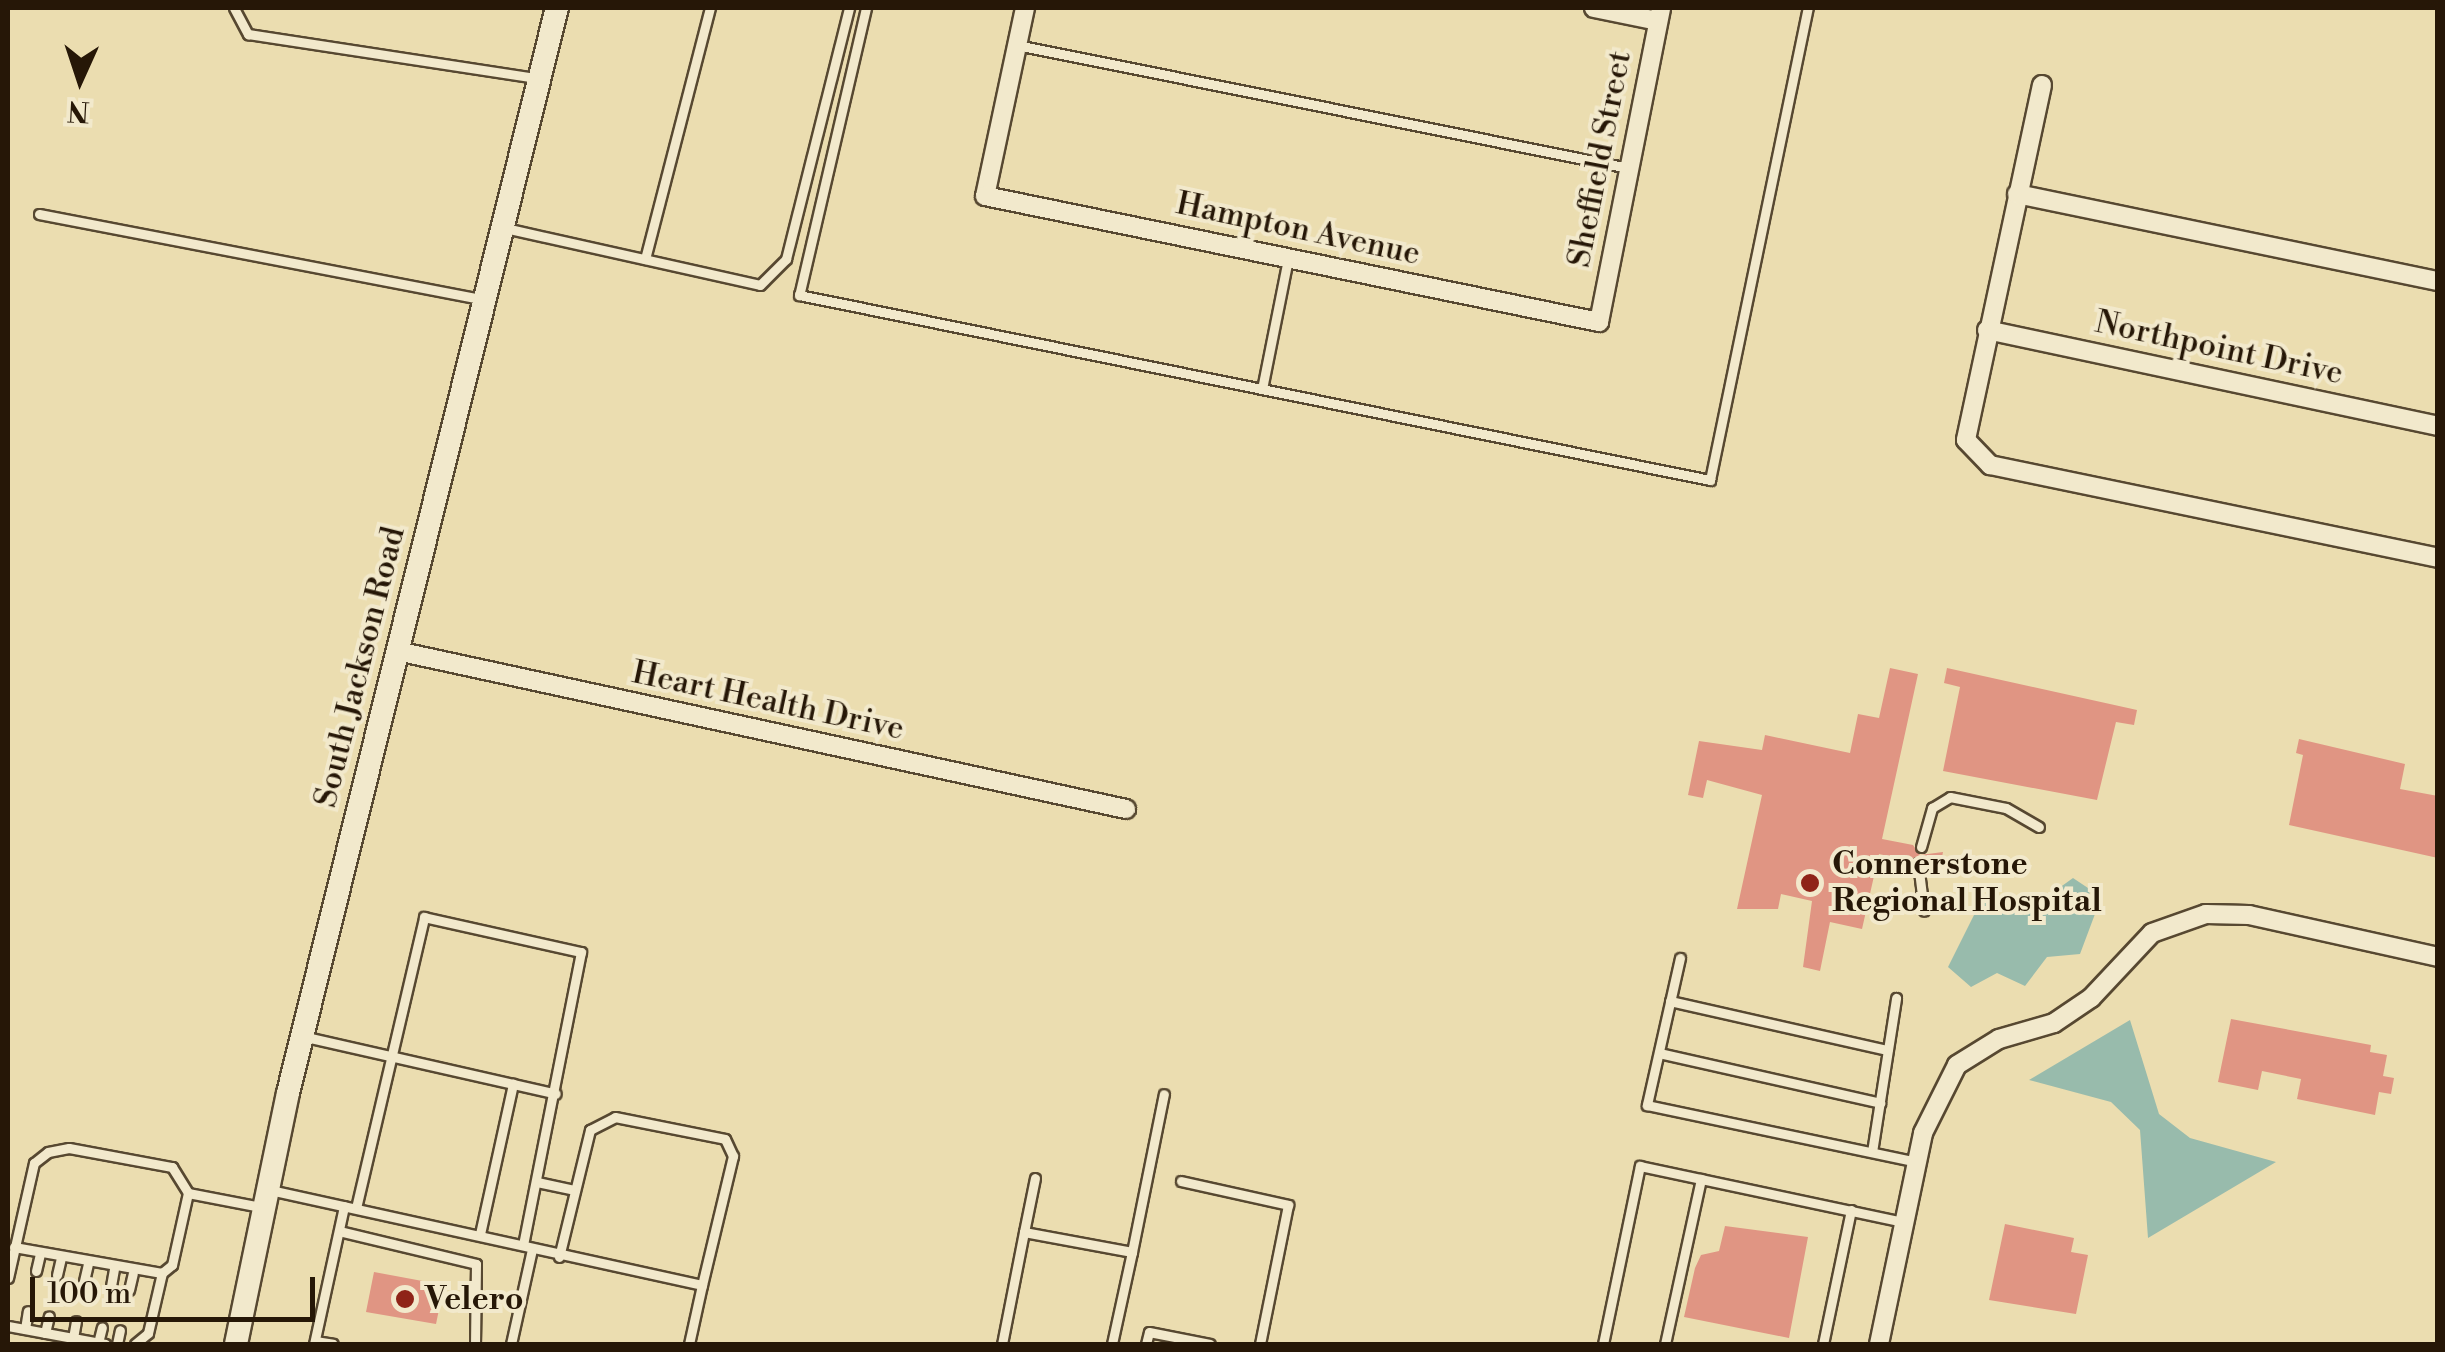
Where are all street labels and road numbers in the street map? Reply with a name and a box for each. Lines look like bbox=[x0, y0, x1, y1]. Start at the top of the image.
street label: Sheffield Street bbox=[1560, 48, 1640, 270]
street label: Hampton Avenue bbox=[1173, 184, 1423, 274]
street label: Northpoint Drive bbox=[2092, 303, 2346, 393]
street label: South Jackson Road bbox=[307, 523, 413, 811]
street label: Heart Health Drive bbox=[629, 653, 907, 749]

